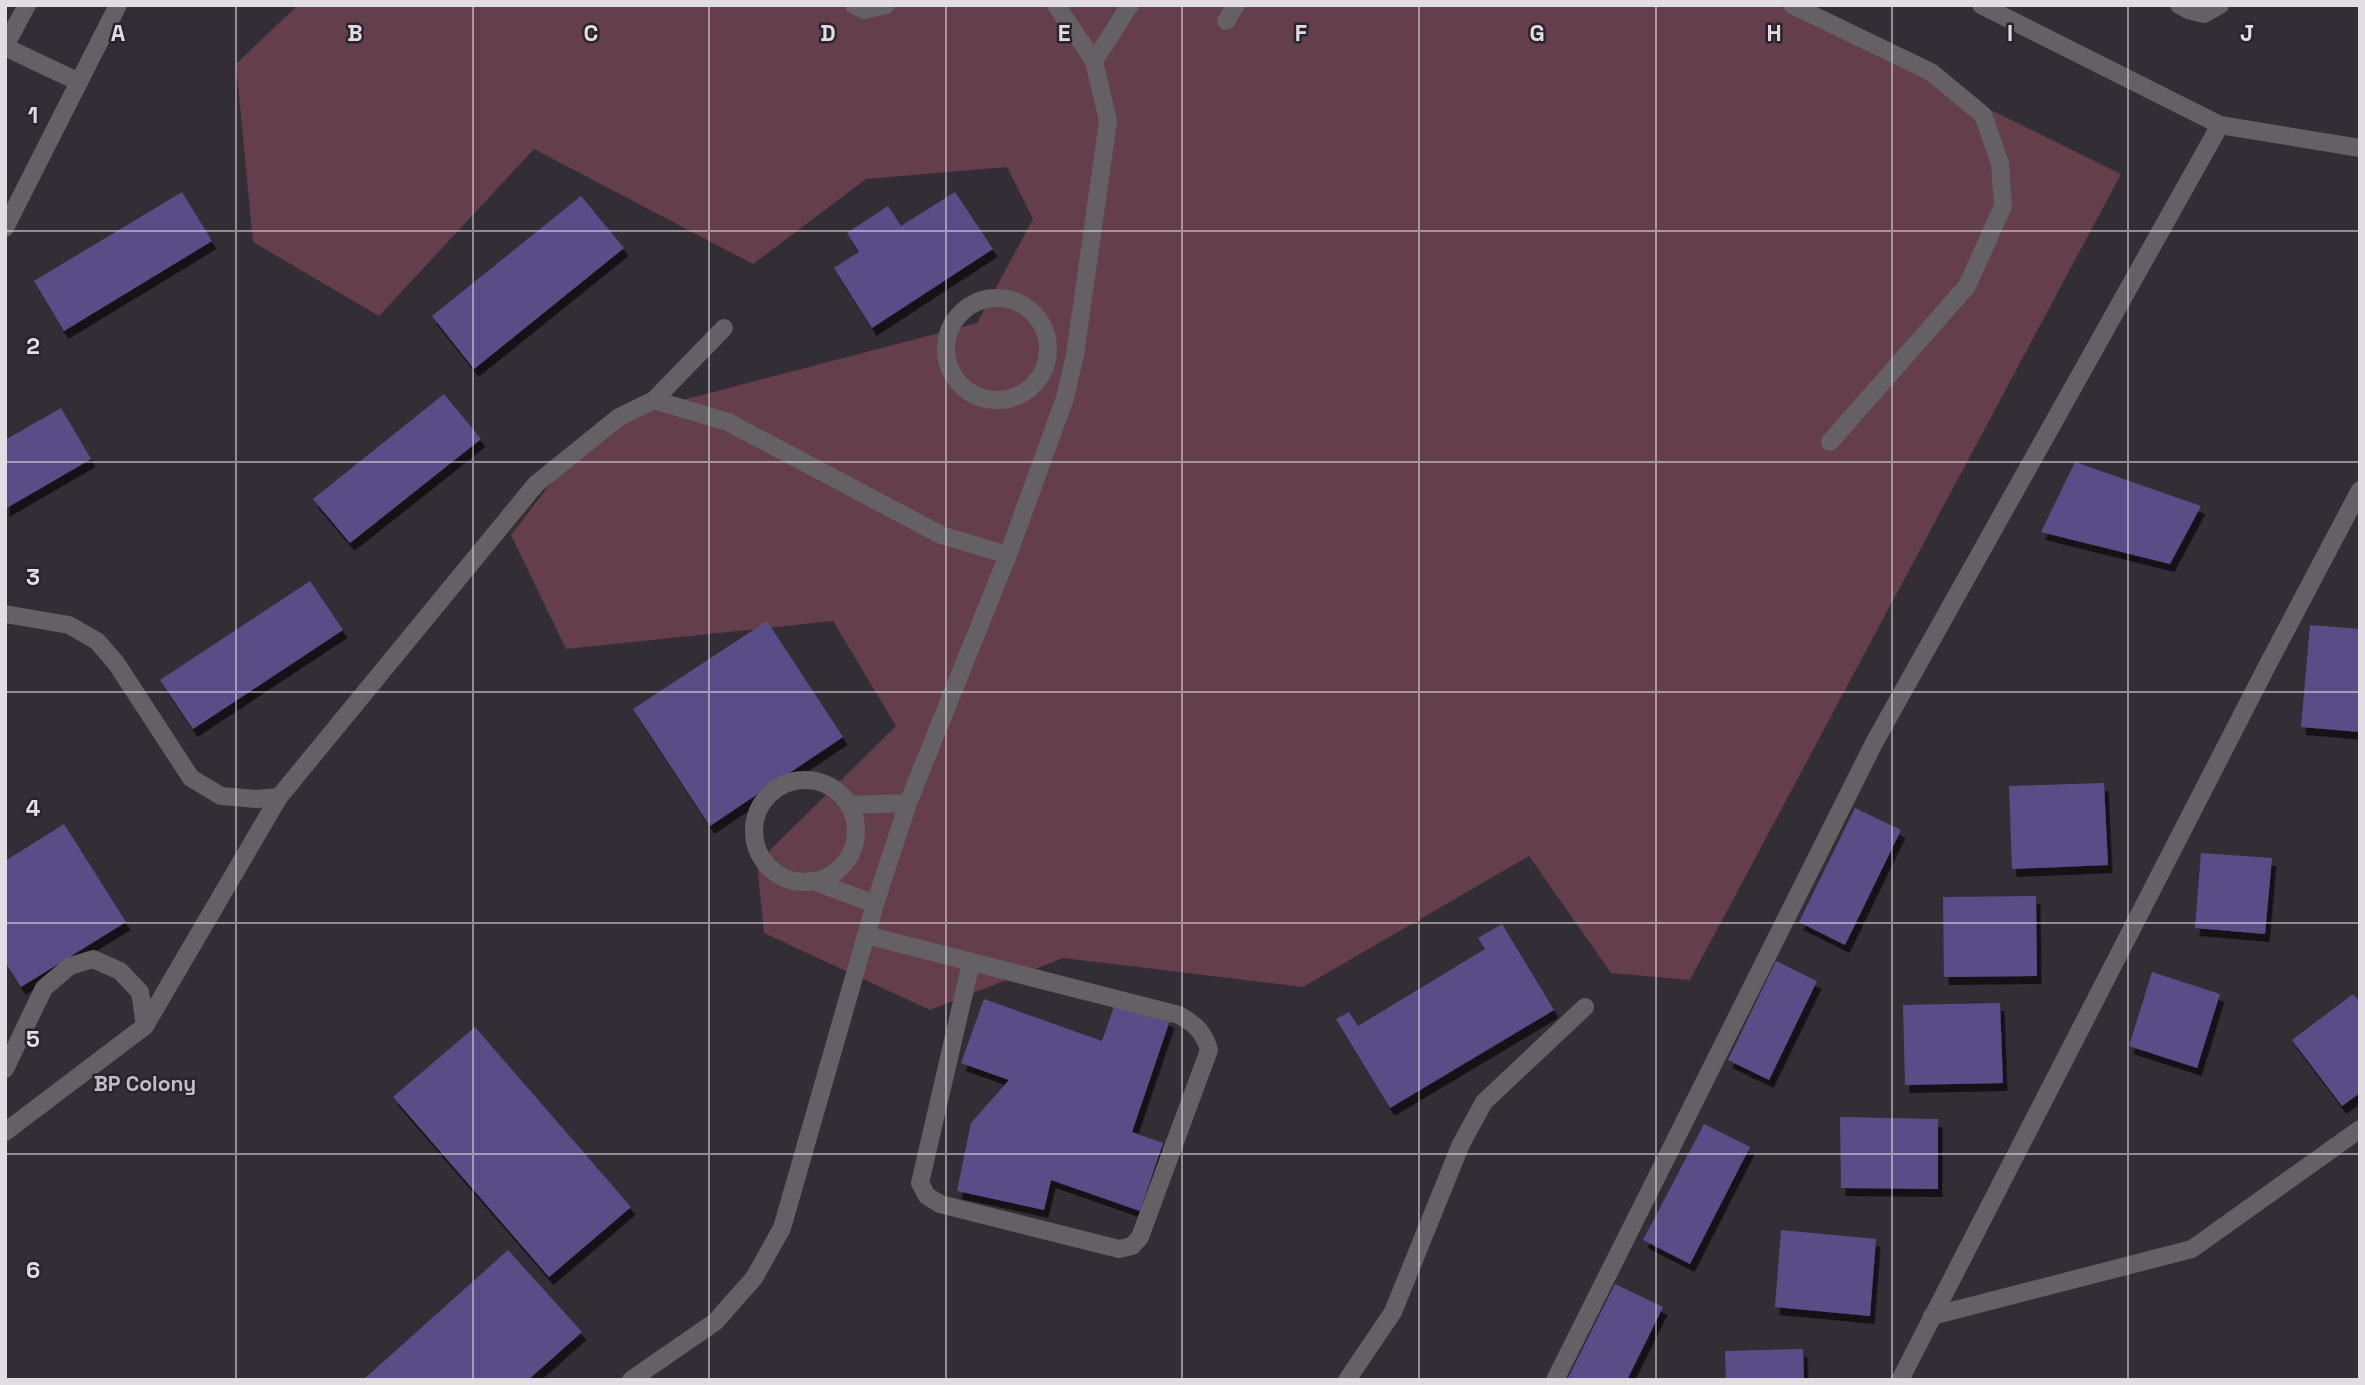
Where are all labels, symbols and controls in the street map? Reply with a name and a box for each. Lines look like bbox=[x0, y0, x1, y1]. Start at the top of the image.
text: A bbox=[111, 18, 126, 48]
text: B bbox=[347, 18, 363, 48]
text: C bbox=[584, 18, 598, 48]
text: D bbox=[820, 18, 836, 48]
text: E bbox=[1058, 18, 1070, 48]
text: F bbox=[1295, 18, 1307, 48]
text: G bbox=[1529, 18, 1545, 48]
text: H bbox=[1766, 18, 1782, 48]
text: I bbox=[2007, 18, 2013, 48]
text: J bbox=[2240, 18, 2254, 48]
text: 1 bbox=[28, 100, 38, 130]
text: 2 bbox=[26, 331, 40, 361]
text: 3 bbox=[26, 562, 40, 592]
text: 4 bbox=[26, 793, 41, 823]
text: 5 bbox=[26, 1024, 40, 1054]
district label: BP Colony bbox=[94, 1070, 196, 1097]
text: 6 bbox=[26, 1255, 40, 1285]

